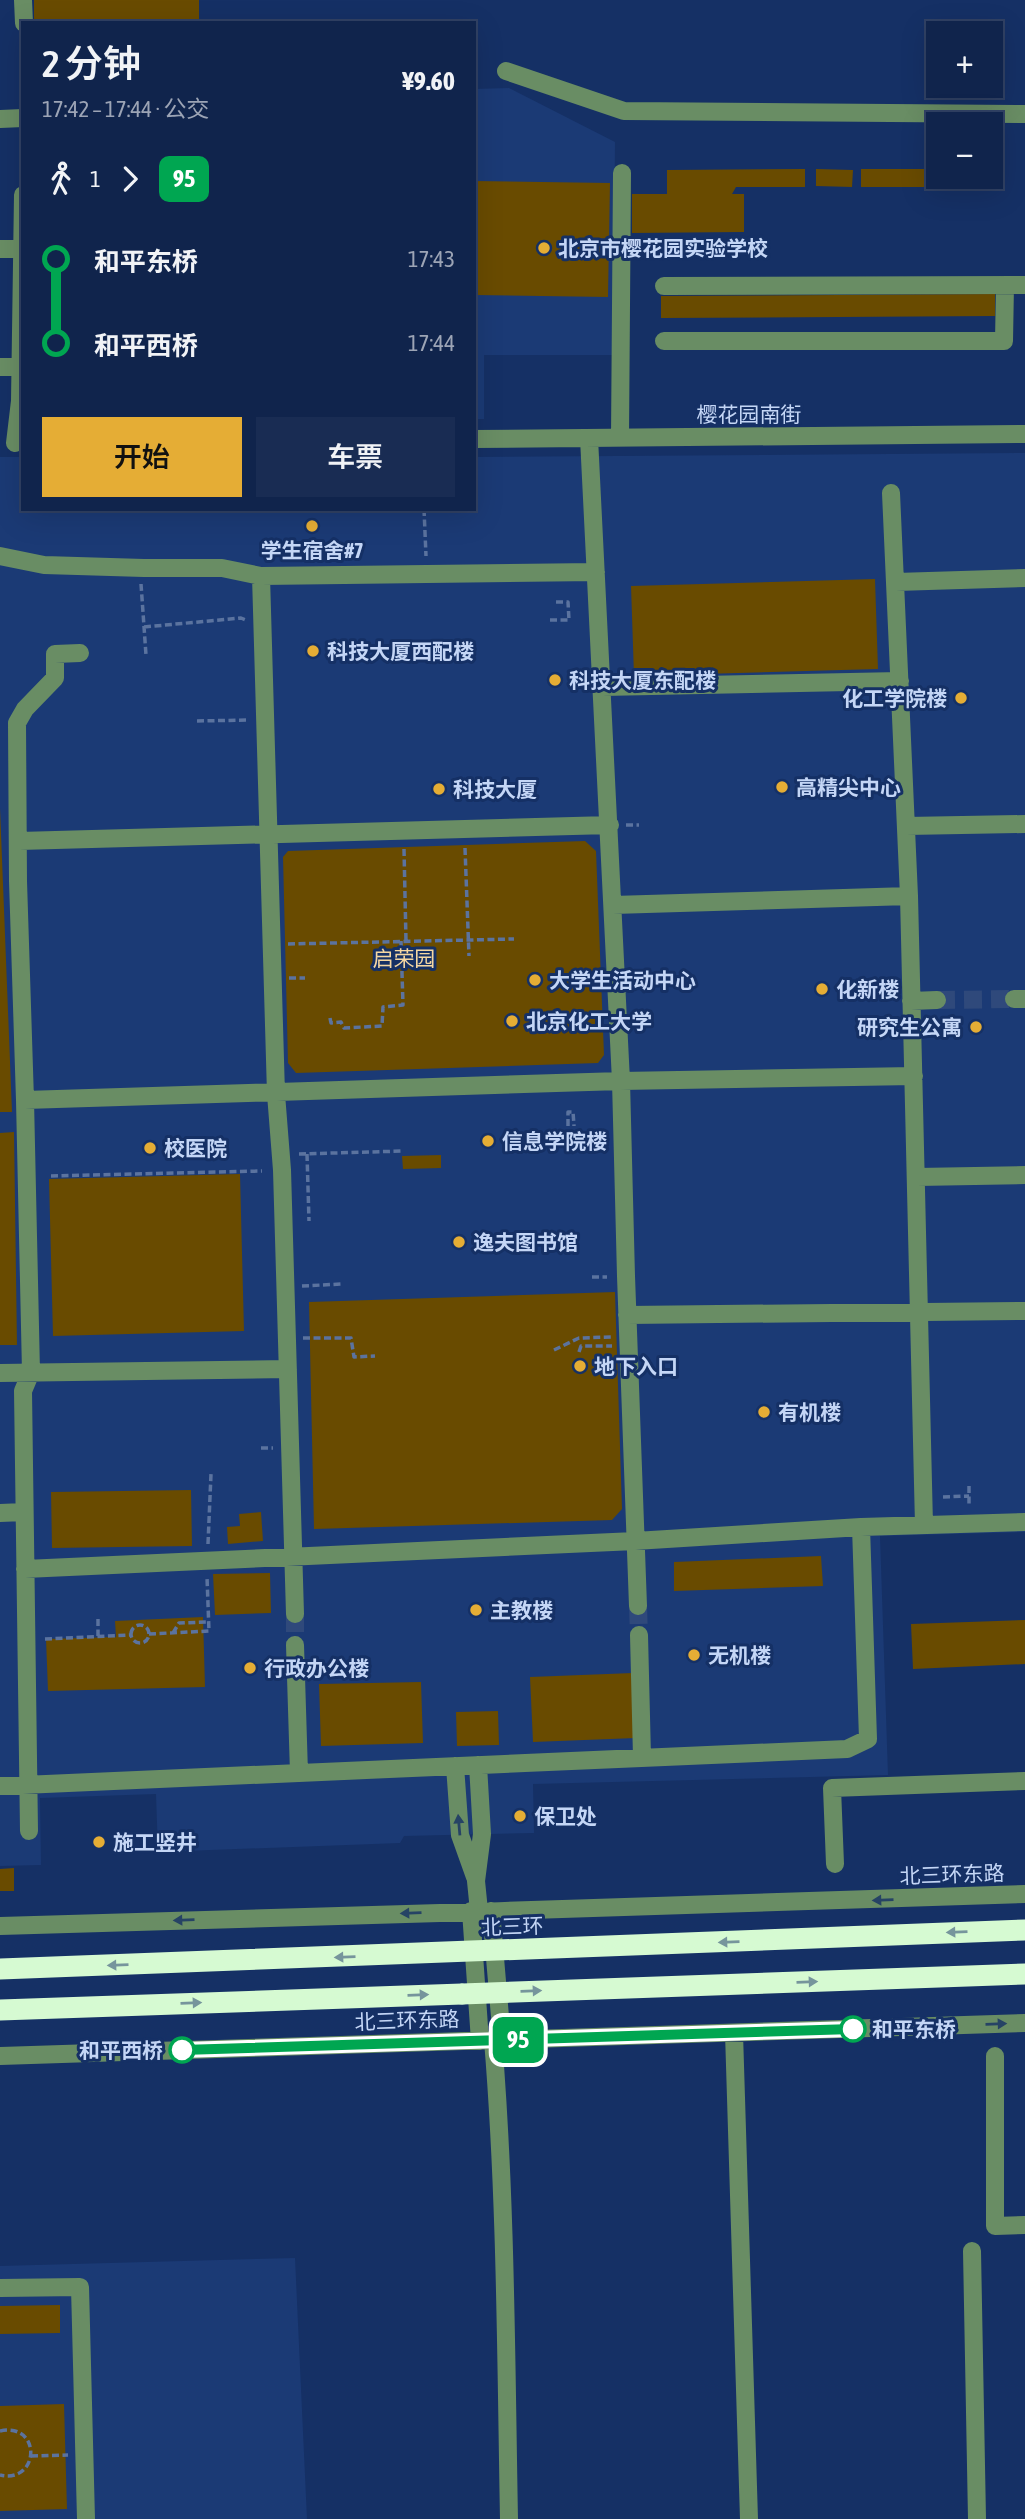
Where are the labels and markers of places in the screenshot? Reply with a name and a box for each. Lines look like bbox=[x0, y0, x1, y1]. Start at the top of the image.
place label: 北京市樱花园实验学校 bbox=[558, 236, 768, 260]
marker: 北京市樱花园实验学校 bbox=[536, 240, 552, 256]
marker: 学生宿舍#7 bbox=[304, 518, 320, 534]
place label: 学生宿舍#7 bbox=[260, 538, 364, 562]
place label: 科技大厦西配楼 bbox=[327, 639, 474, 663]
marker: 科技大厦西配楼 bbox=[305, 643, 321, 659]
place label: 科技大厦东配楼 bbox=[569, 668, 716, 692]
marker: 科技大厦东配楼 bbox=[547, 672, 563, 688]
place label: 化工学院楼 bbox=[842, 686, 947, 710]
marker: 化工学院楼 bbox=[953, 690, 969, 706]
place label: 高精尖中心 bbox=[796, 775, 901, 799]
place label: 科技大厦 bbox=[453, 777, 537, 801]
marker: 高精尖中心 bbox=[774, 779, 790, 795]
marker: 科技大厦 bbox=[431, 781, 447, 797]
place label: 大学生活动中心 bbox=[549, 968, 696, 992]
marker: 大学生活动中心 bbox=[527, 972, 543, 988]
place label: 化新楼 bbox=[836, 977, 899, 1001]
marker: 化新楼 bbox=[814, 981, 830, 997]
place label: 北京化工大学 bbox=[526, 1009, 652, 1033]
marker: 北京化工大学 bbox=[504, 1013, 520, 1029]
place label: 研究生公寓 bbox=[857, 1015, 962, 1039]
marker: 研究生公寓 bbox=[968, 1019, 984, 1035]
place label: 信息学院楼 bbox=[502, 1129, 607, 1153]
marker: 信息学院楼 bbox=[480, 1133, 496, 1149]
place label: 校医院 bbox=[164, 1136, 227, 1160]
marker: 校医院 bbox=[142, 1140, 158, 1156]
place label: 逸夫图书馆 bbox=[473, 1230, 578, 1254]
marker: 逸夫图书馆 bbox=[451, 1234, 467, 1250]
place label: 地下入口 bbox=[594, 1354, 678, 1378]
marker: 地下入口 bbox=[572, 1358, 588, 1374]
place label: 有机楼 bbox=[778, 1400, 841, 1424]
marker: 有机楼 bbox=[756, 1404, 772, 1420]
place label: 主教楼 bbox=[490, 1598, 553, 1622]
marker: 主教楼 bbox=[468, 1602, 484, 1618]
place label: 无机楼 bbox=[708, 1643, 771, 1667]
marker: 无机楼 bbox=[686, 1647, 702, 1663]
place label: 行政办公楼 bbox=[264, 1656, 369, 1680]
marker: 行政办公楼 bbox=[242, 1660, 258, 1676]
place label: 保卫处 bbox=[534, 1804, 597, 1828]
marker: 保卫处 bbox=[512, 1808, 528, 1824]
place label: 施工竖井 bbox=[113, 1830, 197, 1854]
marker: 施工竖井 bbox=[91, 1834, 107, 1850]
marker: 和平东桥 bbox=[840, 2016, 866, 2042]
place label: 和平东桥 bbox=[872, 2017, 956, 2041]
marker: 和平西桥 bbox=[169, 2037, 195, 2063]
place label: 和平西桥 bbox=[79, 2038, 163, 2062]

